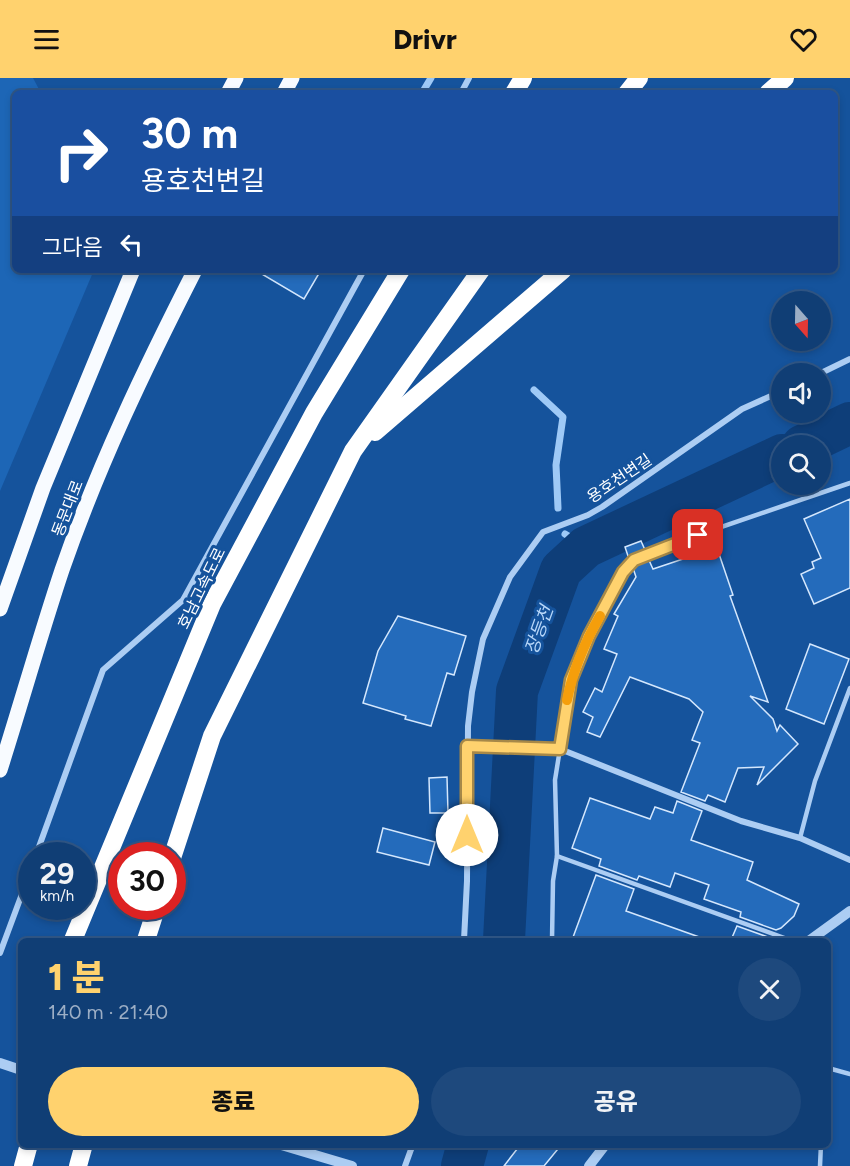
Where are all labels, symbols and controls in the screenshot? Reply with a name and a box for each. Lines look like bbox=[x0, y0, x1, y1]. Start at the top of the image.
icon: menu bbox=[30, 23, 63, 56]
text: Drivr bbox=[393, 23, 457, 56]
icon: heart bbox=[787, 23, 820, 56]
text: 30 m bbox=[141, 108, 238, 159]
icon: right bbox=[42, 114, 120, 192]
text: 용호천변길 bbox=[141, 164, 265, 197]
icon: left bbox=[115, 228, 148, 261]
text: 그다음 bbox=[42, 234, 103, 261]
north arrow bbox=[771, 291, 831, 351]
map controls bbox=[771, 291, 831, 495]
button: sound bbox=[771, 363, 831, 423]
button: search bbox=[771, 435, 831, 495]
street label: 용호천변길 bbox=[583, 450, 655, 507]
street label: 동문대로 bbox=[48, 477, 87, 539]
pin bbox=[672, 509, 723, 560]
icon: arrive bbox=[681, 518, 714, 551]
street label: 호남고속도로 bbox=[174, 544, 229, 632]
water label: 장등천 bbox=[520, 601, 559, 657]
position arrow bbox=[435, 803, 499, 867]
speed limit sign: 30 bbox=[108, 842, 186, 920]
text: 29 bbox=[40, 855, 74, 892]
text: km/h bbox=[40, 887, 74, 905]
text: 1 분 bbox=[48, 956, 105, 999]
button: close bbox=[738, 958, 801, 1021]
text: 140 m · 21:40 bbox=[48, 1000, 168, 1024]
button: 종료 bbox=[48, 1067, 419, 1136]
button: 공유 bbox=[431, 1067, 801, 1136]

